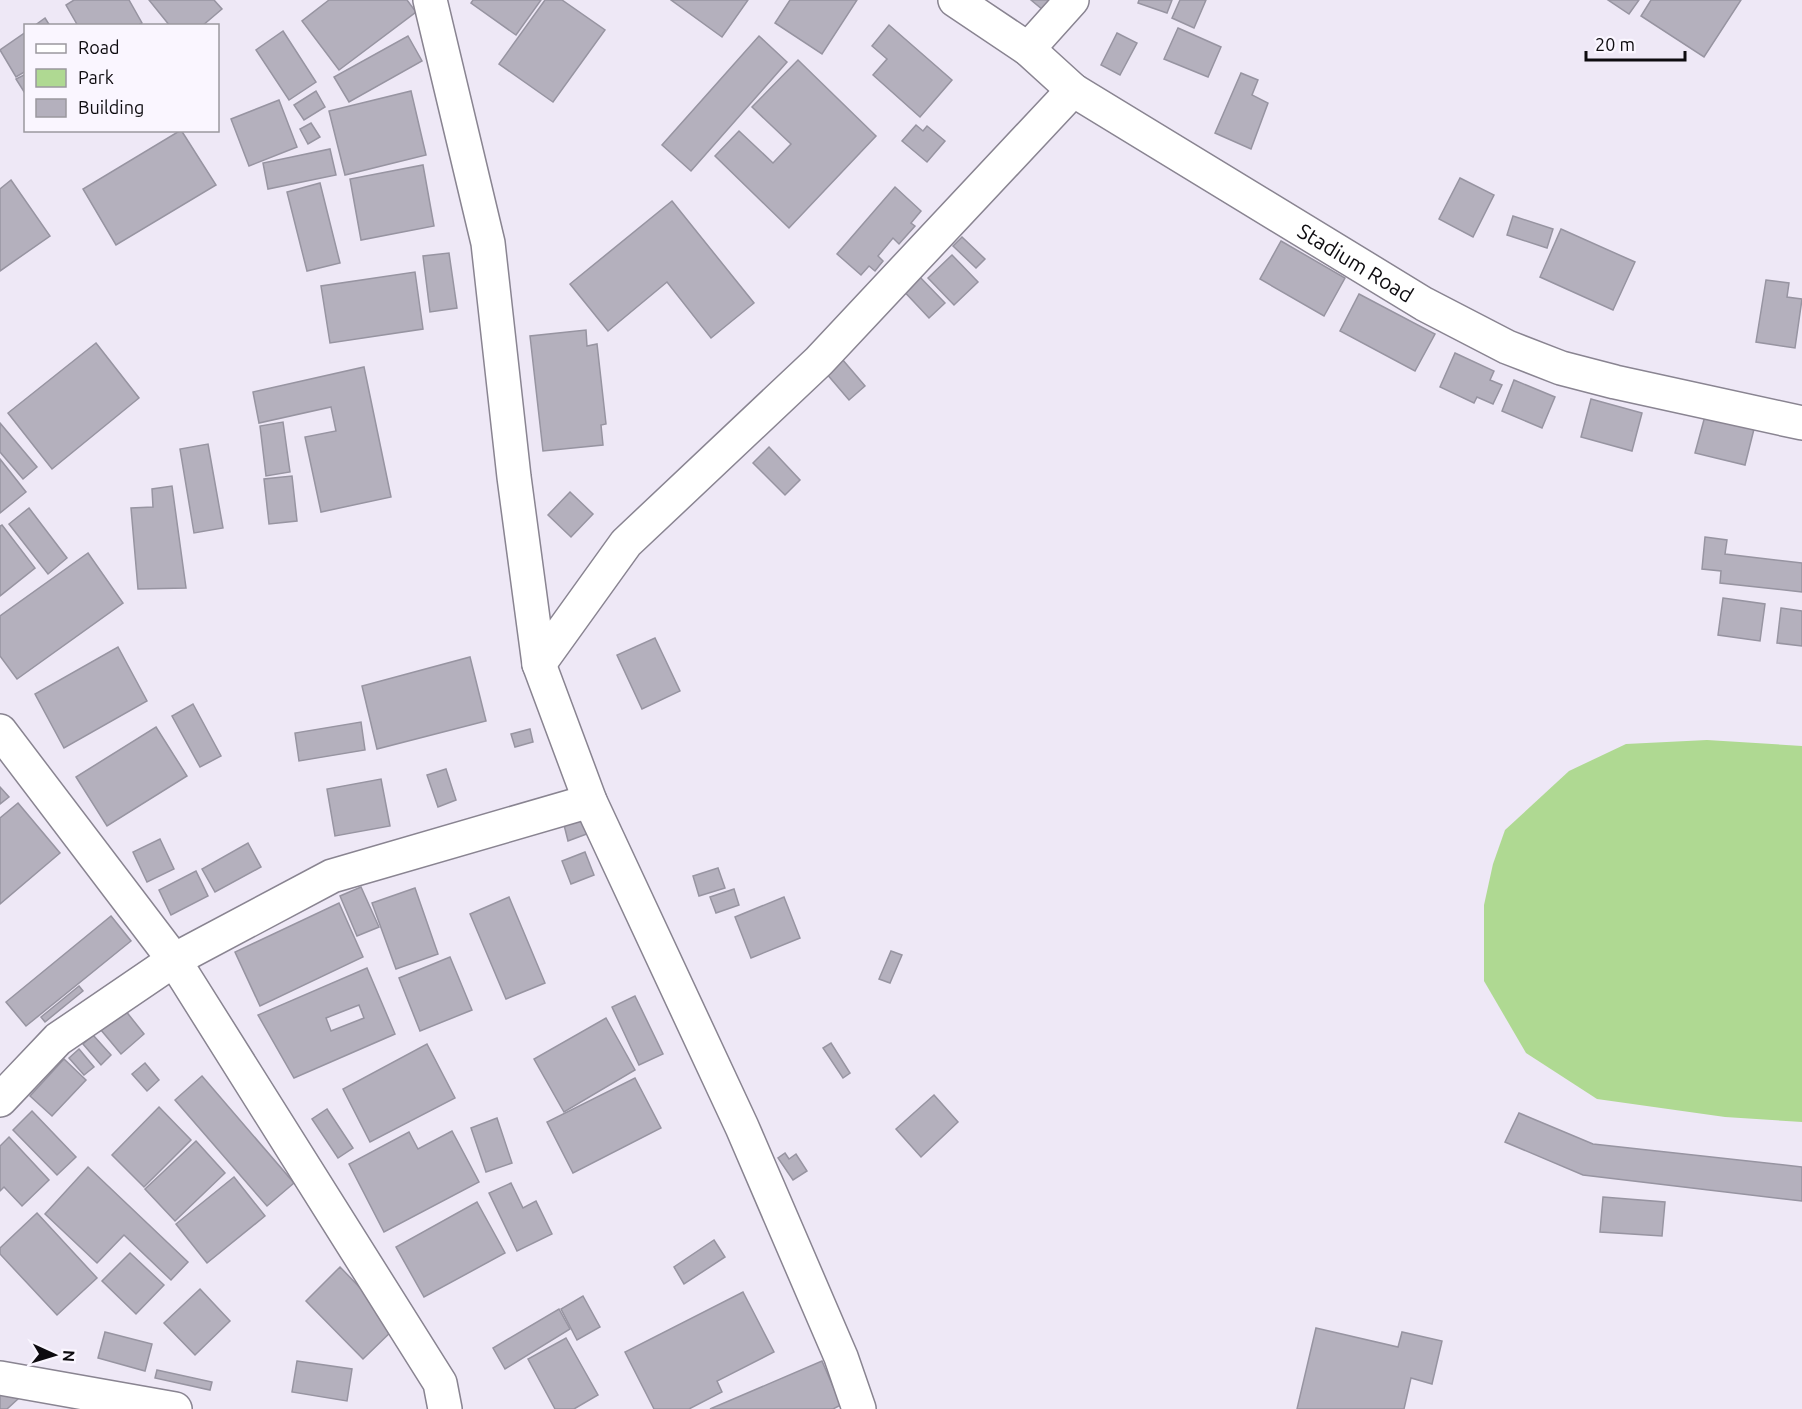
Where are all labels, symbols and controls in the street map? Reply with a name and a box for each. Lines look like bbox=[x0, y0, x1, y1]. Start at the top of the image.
legend bbox=[24, 24, 219, 132]
scale bar bbox=[1586, 24, 1685, 62]
text: 20 m bbox=[1595, 34, 1635, 54]
text: Road bbox=[78, 37, 120, 57]
text: Park bbox=[78, 67, 114, 87]
text: Building bbox=[78, 97, 144, 117]
street label: Stadium Road bbox=[1294, 218, 1418, 307]
north arrow bbox=[24, 1325, 84, 1385]
text: N bbox=[60, 1349, 78, 1363]

